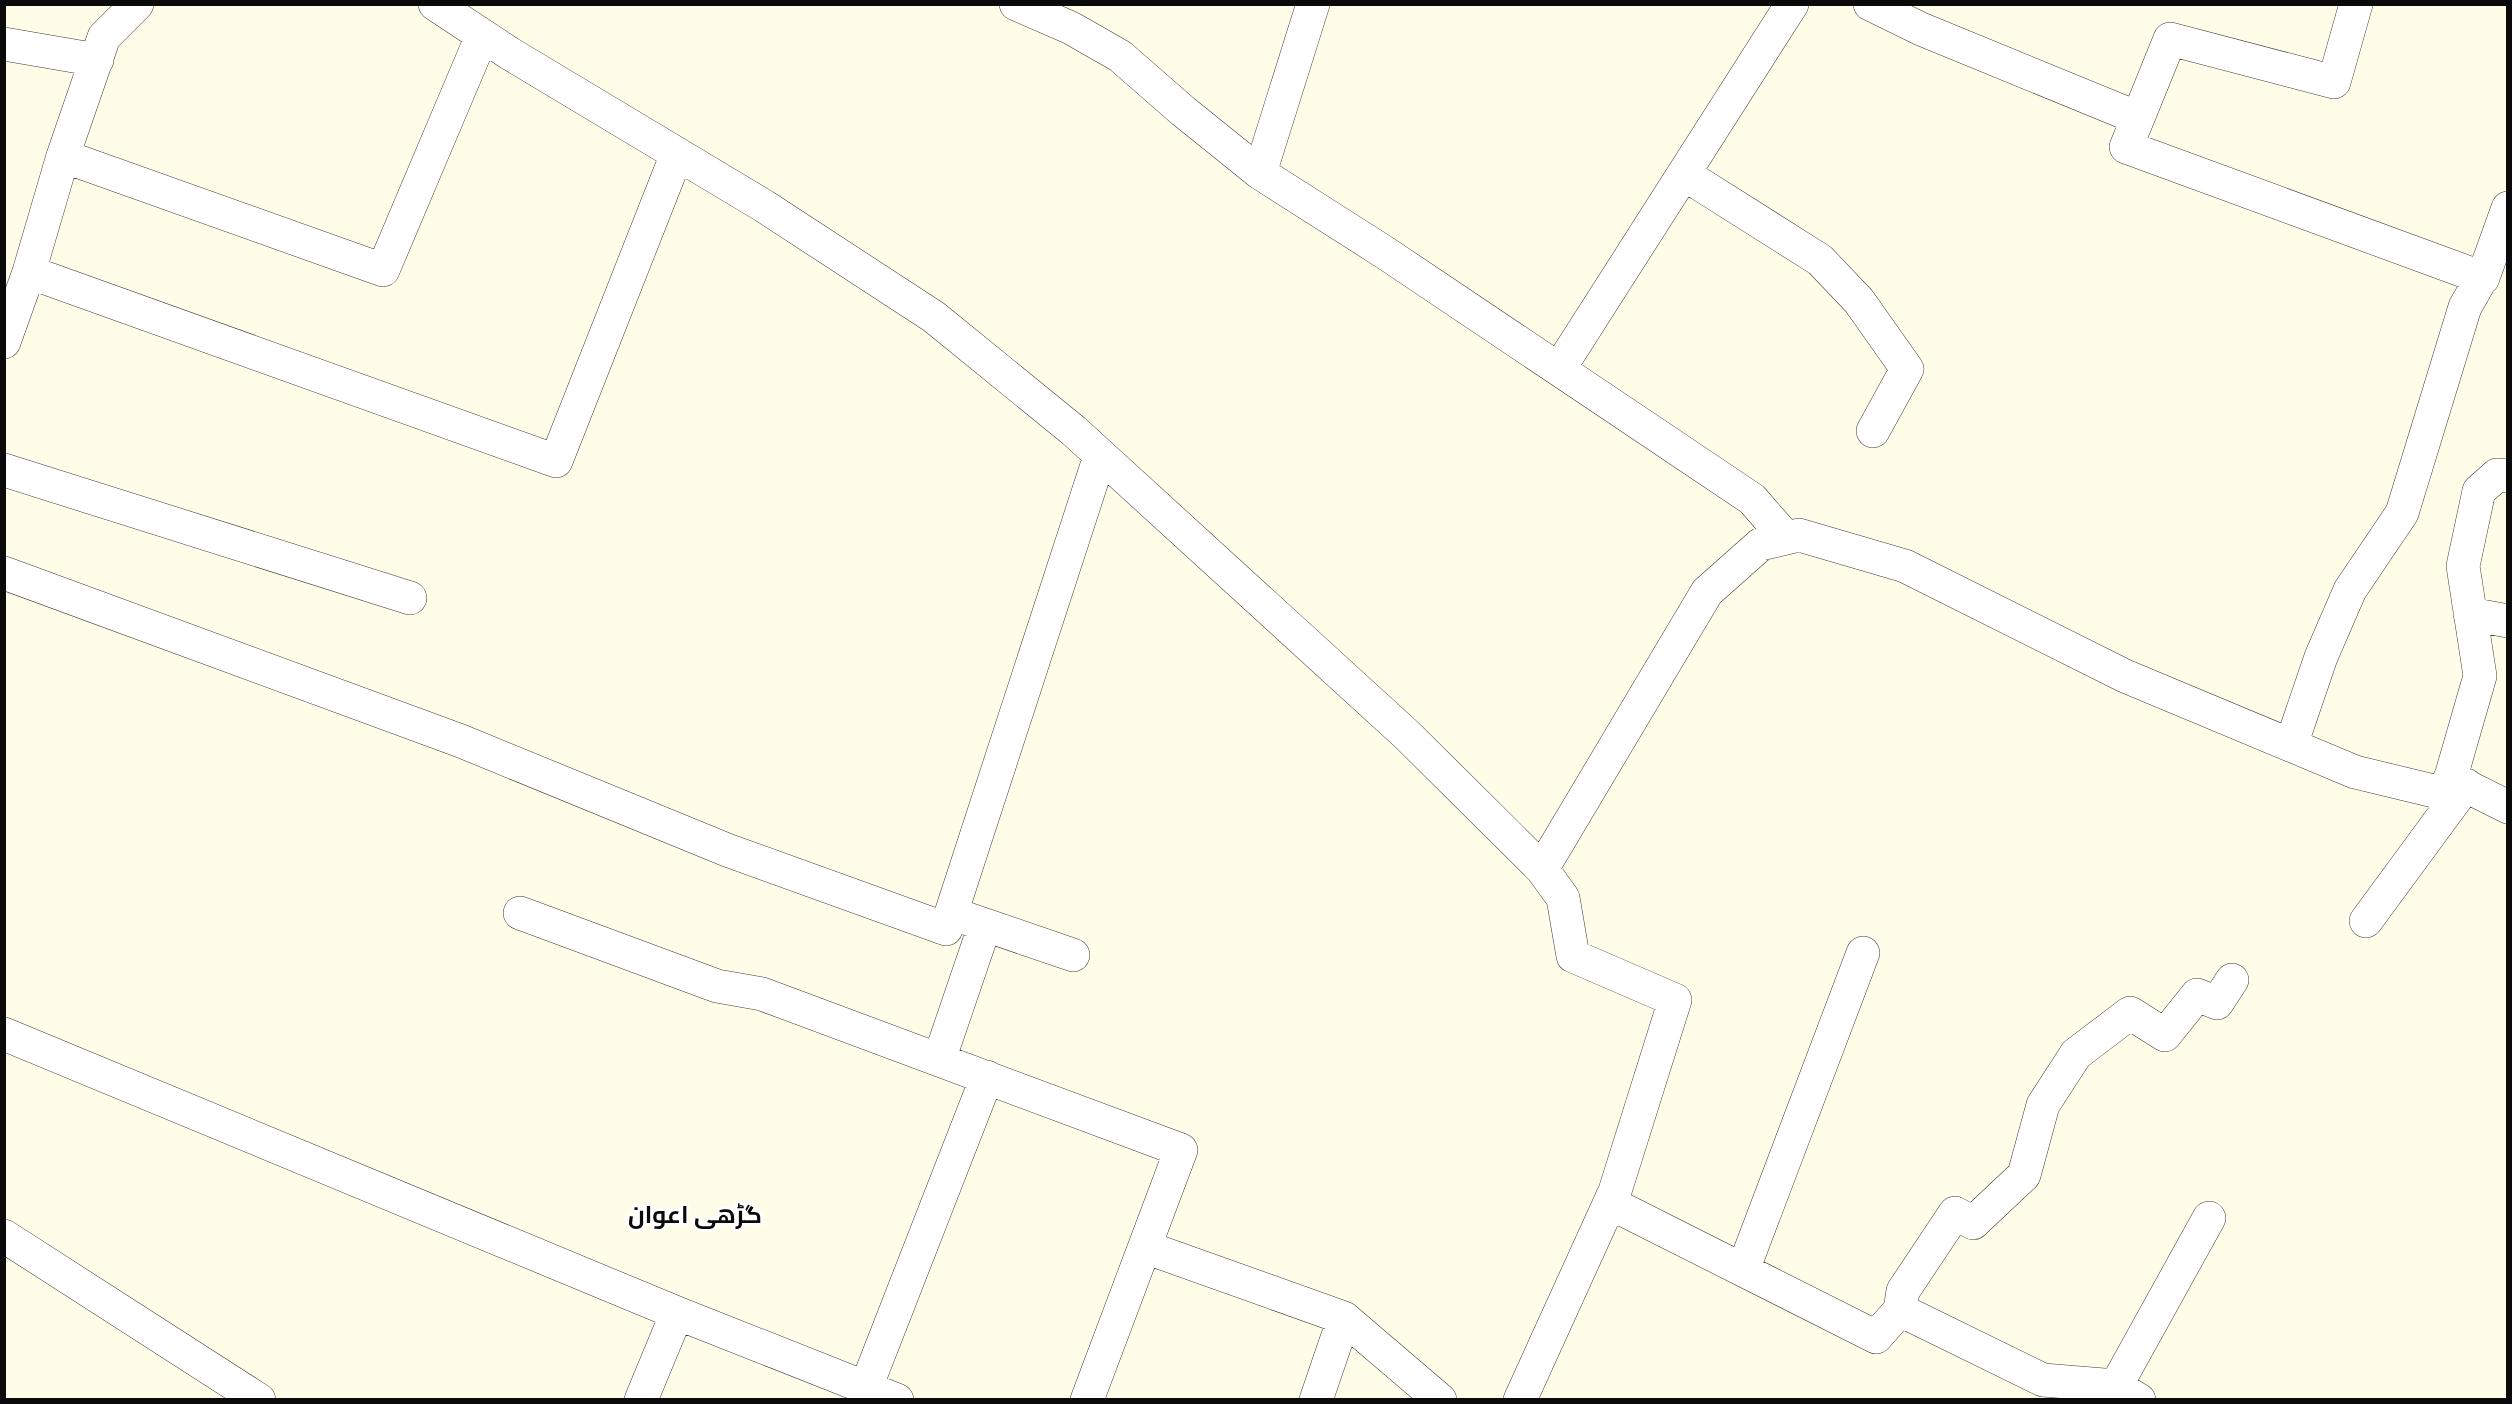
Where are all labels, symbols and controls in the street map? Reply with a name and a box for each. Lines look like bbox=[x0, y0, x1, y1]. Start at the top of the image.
district label: گڑھی اعوان bbox=[628, 1198, 762, 1230]

